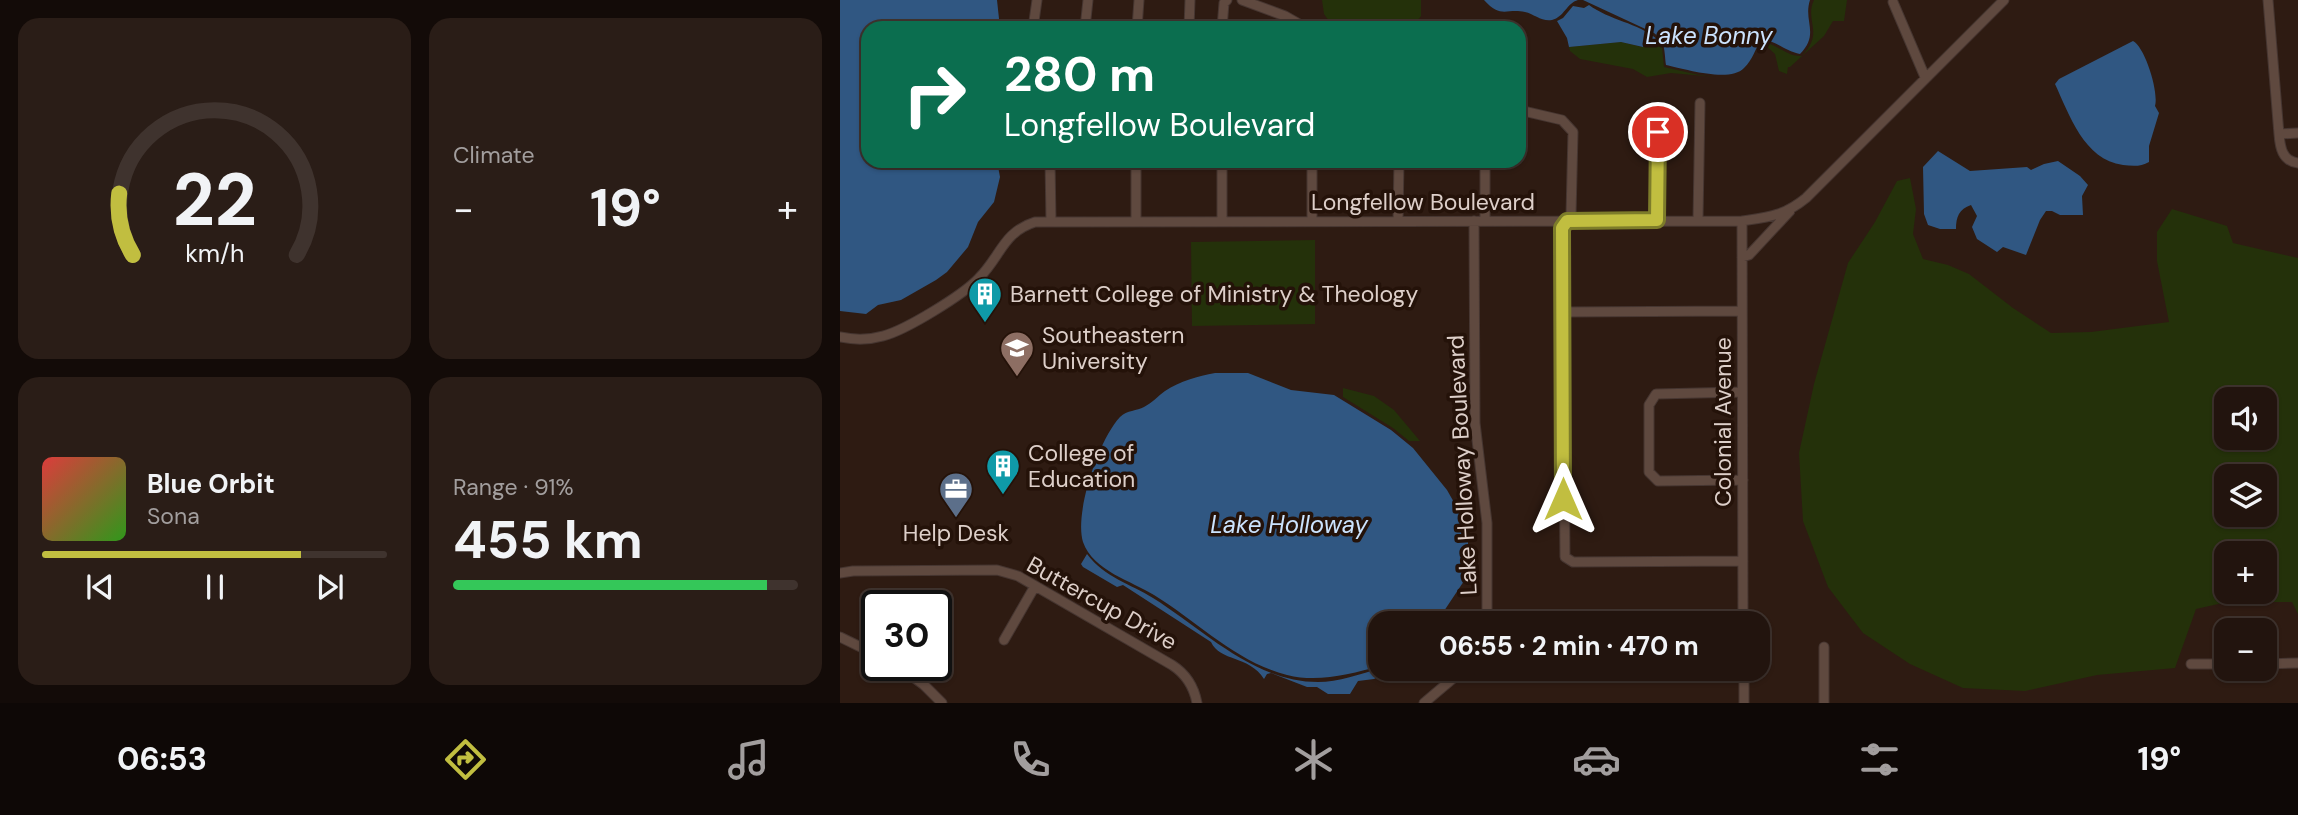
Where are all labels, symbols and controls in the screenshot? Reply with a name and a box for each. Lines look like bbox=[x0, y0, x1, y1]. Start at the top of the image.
water label: Lake Bonny bbox=[1645, 20, 1773, 51]
text: 280 m bbox=[1004, 42, 1155, 106]
icon: right bbox=[889, 49, 980, 140]
pin bbox=[1628, 102, 1688, 162]
text: Longfellow Boulevard bbox=[1004, 104, 1315, 146]
icon: arrive bbox=[1639, 113, 1677, 151]
text: Climate bbox=[453, 140, 535, 170]
text: 22 bbox=[172, 153, 257, 248]
text: 19° bbox=[590, 174, 661, 242]
text: − bbox=[453, 184, 474, 234]
text: + bbox=[777, 184, 798, 234]
street label: Longfellow Boulevard bbox=[1311, 187, 1535, 217]
text: km/h bbox=[185, 236, 244, 269]
building icon: Barnett College of Ministry & Theology bbox=[966, 275, 1004, 324]
place label: Barnett College of Ministry & Theology bbox=[1010, 279, 1418, 309]
place label: Southeastern University bbox=[1042, 320, 1185, 376]
school or university icon: Southeastern University bbox=[998, 329, 1036, 378]
street label: Lake Holloway Boulevard bbox=[1440, 334, 1484, 596]
street label: Colonial Avenue bbox=[1708, 337, 1738, 507]
map controls bbox=[2214, 387, 2277, 681]
button: sound bbox=[2214, 387, 2277, 450]
place label: College of Education bbox=[1028, 438, 1135, 494]
building icon: College of Education bbox=[984, 447, 1022, 496]
position arrow bbox=[1526, 462, 1600, 536]
button: layers bbox=[2214, 464, 2277, 527]
text: Blue Orbit bbox=[147, 467, 275, 501]
office icon: Help Desk bbox=[937, 470, 975, 519]
text: Range · 91% bbox=[453, 472, 574, 502]
text: Sona bbox=[147, 501, 200, 531]
text: 455 km bbox=[453, 506, 643, 574]
water label: Lake Holloway bbox=[1210, 509, 1368, 540]
place label: Help Desk bbox=[903, 518, 1010, 548]
button: + bbox=[2214, 541, 2277, 604]
street label: Buttercup Drive bbox=[1022, 549, 1182, 657]
icon: previous bbox=[81, 568, 119, 606]
icon: pause bbox=[196, 568, 234, 606]
icon: next bbox=[311, 568, 349, 606]
speed limit sign: 30 bbox=[861, 590, 952, 681]
button: − bbox=[2214, 618, 2277, 681]
text: 06:55 · 2 min · 470 m bbox=[1439, 629, 1699, 663]
icon: directions bbox=[441, 735, 490, 784]
icon: music bbox=[724, 735, 773, 784]
icon: phone bbox=[1006, 735, 1055, 784]
icon: climate bbox=[1289, 735, 1338, 784]
icon: car bbox=[1572, 735, 1621, 784]
icon: filters bbox=[1855, 735, 1904, 784]
text: 06:53 bbox=[117, 738, 207, 780]
text: 19° bbox=[2138, 738, 2181, 780]

